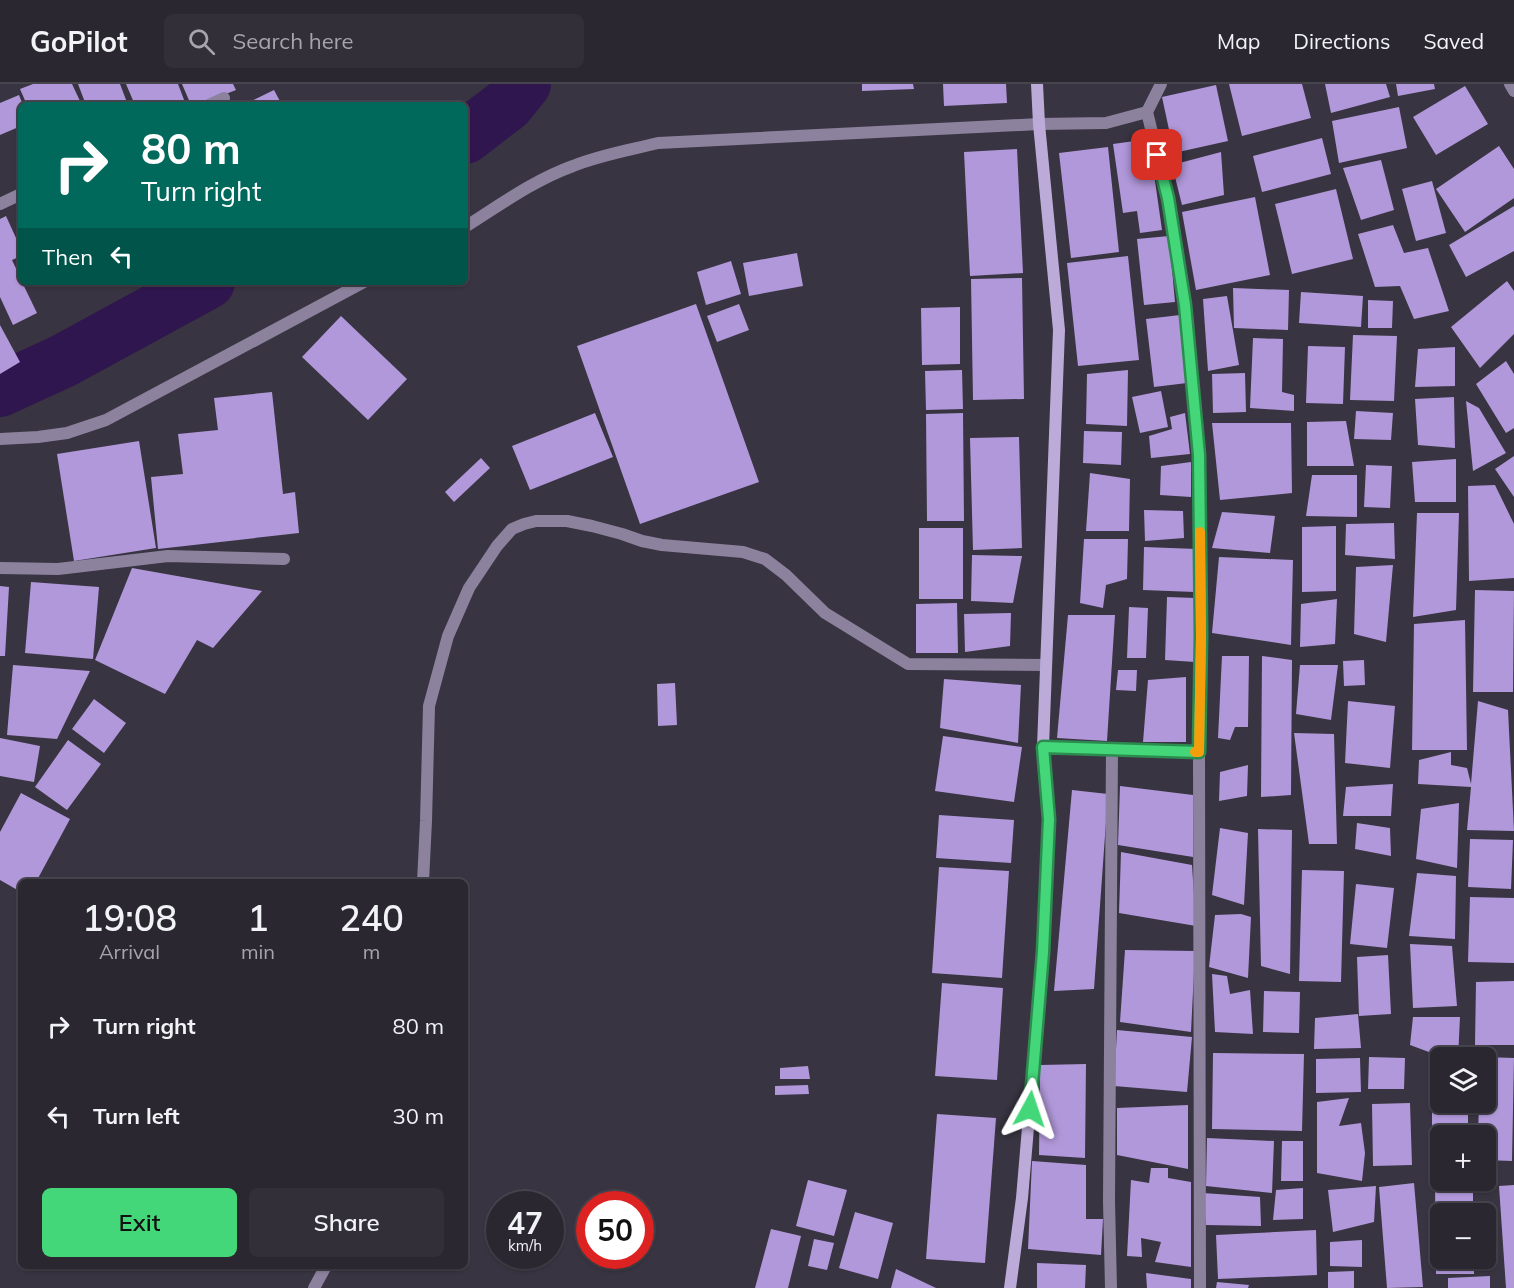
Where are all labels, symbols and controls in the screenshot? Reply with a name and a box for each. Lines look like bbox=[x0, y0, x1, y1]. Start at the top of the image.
search box bbox=[164, 14, 584, 68]
text: GoPilot bbox=[30, 24, 128, 59]
icon: search bbox=[185, 25, 218, 58]
text: Search here bbox=[233, 27, 354, 55]
text: Map bbox=[1217, 28, 1260, 54]
text: Directions bbox=[1293, 28, 1390, 54]
text: Saved bbox=[1423, 28, 1484, 54]
text: 80 m bbox=[141, 122, 241, 175]
icon: right bbox=[42, 126, 120, 204]
pin bbox=[1131, 129, 1182, 180]
icon: arrive bbox=[1140, 138, 1173, 171]
text: Turn right bbox=[141, 174, 261, 208]
icon: left bbox=[105, 240, 138, 273]
text: Then bbox=[42, 243, 93, 271]
text: 19:08 bbox=[82, 895, 177, 940]
text: 1 bbox=[247, 895, 269, 940]
text: 240 bbox=[339, 895, 404, 940]
text: Arrival bbox=[99, 939, 160, 964]
text: min bbox=[241, 939, 275, 964]
text: m bbox=[363, 939, 380, 964]
icon: right bbox=[42, 1010, 75, 1043]
text: Turn right bbox=[93, 1012, 196, 1040]
text: 80 m bbox=[393, 1012, 444, 1040]
map controls bbox=[1430, 1047, 1496, 1269]
button: layers bbox=[1430, 1047, 1496, 1113]
position arrow bbox=[998, 1077, 1062, 1141]
icon: left bbox=[42, 1100, 75, 1133]
text: Turn left bbox=[93, 1102, 180, 1130]
text: 30 m bbox=[393, 1102, 444, 1130]
button: + bbox=[1430, 1125, 1496, 1191]
button: Exit bbox=[42, 1188, 237, 1257]
button: Share bbox=[249, 1188, 444, 1257]
speed limit sign: 50 bbox=[576, 1191, 654, 1269]
button: − bbox=[1430, 1203, 1496, 1269]
text: 47 bbox=[507, 1204, 543, 1242]
text: km/h bbox=[508, 1236, 542, 1255]

